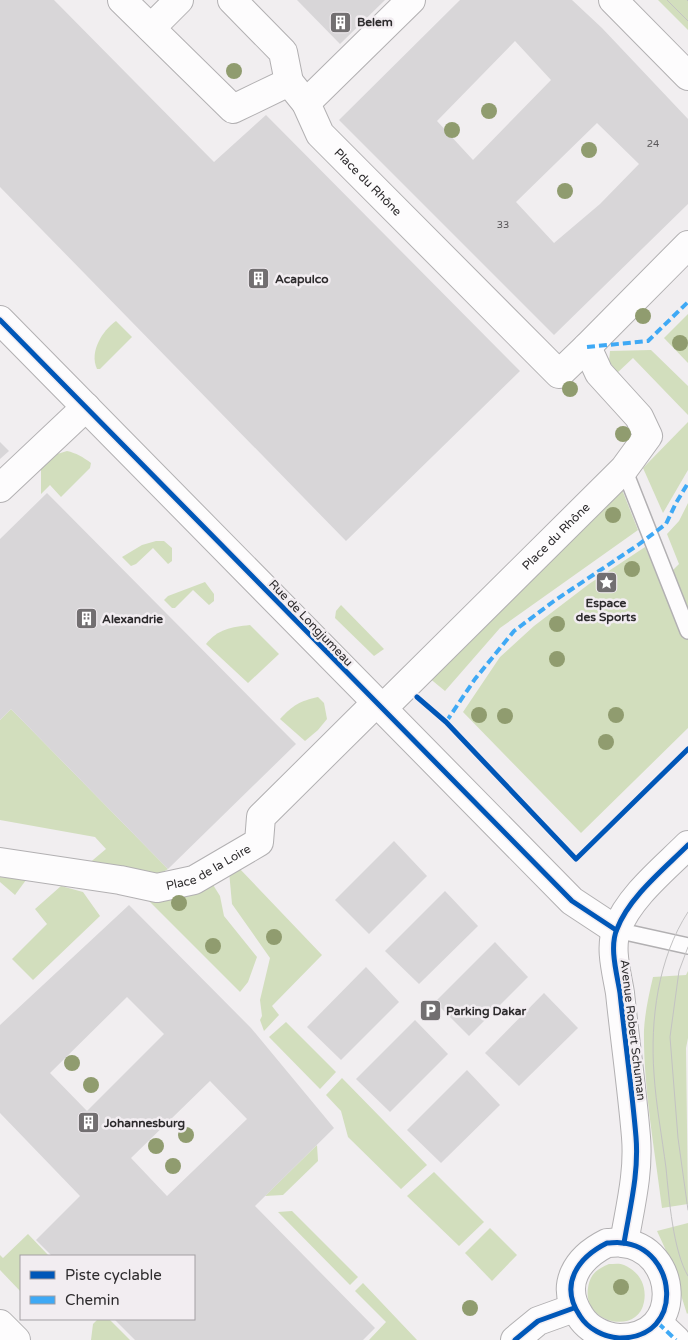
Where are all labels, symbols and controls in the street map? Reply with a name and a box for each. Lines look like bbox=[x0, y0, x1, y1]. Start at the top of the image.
building icon: Belem bbox=[329, 10, 353, 34]
place label: Belem bbox=[357, 15, 393, 29]
house number: 24 bbox=[647, 138, 659, 150]
street label: Place du Rhône bbox=[331, 146, 405, 219]
house number: 33 bbox=[497, 219, 509, 231]
building icon: Acapulco bbox=[247, 267, 271, 291]
place label: Acapulco bbox=[275, 272, 328, 287]
street label: Place du Rhône bbox=[519, 500, 593, 573]
place icon: Espace des Sports bbox=[594, 570, 618, 594]
street label: Rue de Longjumeau bbox=[266, 577, 356, 669]
place label: Espace des Sports bbox=[576, 596, 636, 625]
building icon: Alexandrie bbox=[74, 607, 98, 631]
place label: Alexandrie bbox=[102, 612, 163, 626]
street label: Place de la Loire bbox=[165, 841, 253, 893]
street label: Avenue Robert Schuman bbox=[617, 959, 649, 1101]
parking icon: Parking Dakar bbox=[418, 999, 442, 1023]
place label: Parking Dakar bbox=[446, 1004, 526, 1019]
building icon: Johannesburg bbox=[76, 1111, 100, 1135]
place label: Johannesburg bbox=[103, 1116, 185, 1131]
legend bbox=[20, 1255, 195, 1320]
text: Piste cyclable bbox=[65, 1266, 162, 1284]
text: Chemin bbox=[65, 1291, 120, 1309]

